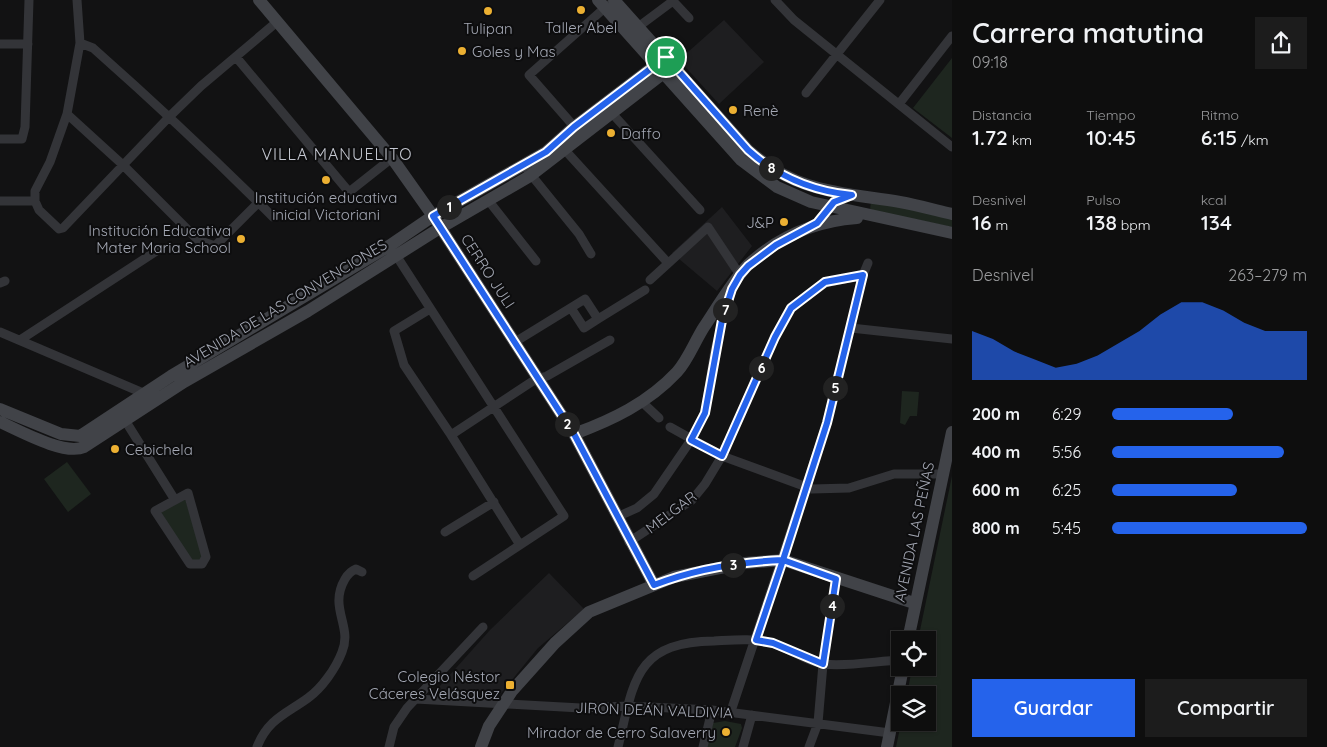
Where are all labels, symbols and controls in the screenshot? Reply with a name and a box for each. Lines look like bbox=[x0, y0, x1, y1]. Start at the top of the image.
marker: Taller Abel bbox=[575, 4, 587, 16]
marker: Tulipan bbox=[482, 5, 494, 17]
text: Carrera matutina bbox=[972, 15, 1204, 50]
button: share bbox=[1255, 17, 1307, 69]
place label: Taller Abel bbox=[545, 18, 617, 37]
place label: Tulipan bbox=[463, 19, 513, 38]
pin bbox=[645, 36, 687, 78]
place label: Goles y Mas bbox=[472, 42, 556, 61]
icon: arrive bbox=[652, 43, 680, 71]
marker: Goles y Mas bbox=[456, 45, 468, 57]
text: 09:18 bbox=[972, 52, 1008, 72]
place label: Renè bbox=[743, 101, 779, 120]
marker: Renè bbox=[727, 104, 739, 116]
text: Distancia bbox=[972, 106, 1032, 124]
text: Tiempo bbox=[1086, 106, 1135, 124]
text: Ritmo bbox=[1201, 106, 1239, 124]
place label: Daffo bbox=[621, 124, 661, 143]
text: 1.72 bbox=[972, 124, 1008, 150]
text: 10:45 bbox=[1086, 124, 1136, 150]
text: 6:15 bbox=[1201, 124, 1237, 150]
marker: Daffo bbox=[605, 127, 617, 139]
text: km bbox=[1008, 131, 1032, 149]
text: /km bbox=[1237, 131, 1269, 149]
district label: VILLA MANUELITO bbox=[261, 144, 413, 164]
pin: 8 bbox=[758, 156, 784, 180]
text: 8 bbox=[768, 159, 775, 177]
marker: Institución educativa inicial Victoriani bbox=[320, 174, 332, 186]
place label: Institución educativa inicial Victoriani bbox=[255, 188, 397, 224]
text: Desnivel bbox=[972, 191, 1026, 209]
text: Pulso bbox=[1086, 191, 1121, 209]
text: kcal bbox=[1201, 191, 1227, 209]
pin: 1 bbox=[436, 194, 462, 220]
text: 1 bbox=[447, 198, 452, 216]
text: 16 bbox=[972, 209, 992, 235]
text: 138 bbox=[1086, 209, 1117, 235]
text: 134 bbox=[1201, 209, 1232, 235]
place label: J&P bbox=[746, 213, 774, 232]
marker: J&P bbox=[778, 216, 790, 228]
text: m bbox=[992, 216, 1008, 234]
text: bpm bbox=[1117, 216, 1151, 234]
place label: Institución Educativa Mater Maria School bbox=[88, 221, 231, 257]
street label: CERRO JULI bbox=[457, 230, 519, 312]
marker: Institución Educativa Mater Maria School bbox=[235, 233, 247, 245]
street label: AVENIDA DE LAS CONVENCIONES bbox=[180, 235, 390, 371]
text: Desnivel bbox=[972, 265, 1034, 285]
text: 263–279 m bbox=[1228, 265, 1307, 285]
pin: 7 bbox=[712, 298, 738, 322]
text: 7 bbox=[722, 301, 729, 319]
pin: 6 bbox=[748, 356, 774, 380]
text: 6 bbox=[758, 359, 765, 377]
pin: 5 bbox=[822, 376, 848, 400]
text: 5 bbox=[831, 379, 840, 397]
text: 200 m bbox=[972, 404, 1020, 424]
text: 6:29 bbox=[1052, 404, 1081, 424]
pin: 2 bbox=[554, 412, 580, 436]
text: 2 bbox=[564, 415, 571, 433]
place label: Cebichela bbox=[125, 440, 193, 459]
text: 400 m bbox=[972, 442, 1020, 462]
text: 5:56 bbox=[1052, 442, 1081, 462]
marker: Cebichela bbox=[109, 443, 121, 455]
street label: AVENIDA LAS PEÑAS bbox=[890, 460, 938, 604]
text: 600 m bbox=[972, 480, 1020, 500]
text: 6:25 bbox=[1052, 480, 1081, 500]
street label: MELGAR bbox=[642, 487, 700, 537]
text: 800 m bbox=[972, 518, 1020, 538]
text: 5:45 bbox=[1052, 518, 1081, 538]
pin: 3 bbox=[720, 552, 746, 578]
text: 3 bbox=[730, 556, 737, 574]
pin: 4 bbox=[820, 594, 844, 618]
text: 4 bbox=[828, 597, 837, 615]
map controls bbox=[891, 631, 936, 731]
button: locate bbox=[891, 631, 936, 676]
place label: Colegio Néstor Cáceres Velásquez bbox=[369, 667, 500, 703]
marker: Colegio Néstor Cáceres Velásquez bbox=[504, 679, 516, 691]
button: Guardar bbox=[972, 679, 1135, 737]
button: Compartir bbox=[1145, 679, 1307, 737]
button: layers bbox=[891, 686, 936, 731]
street label: JIRON DEÁN VALDIVIA bbox=[575, 698, 734, 722]
place label: Mirador de Cerro Salaverry bbox=[527, 723, 716, 742]
marker: Mirador de Cerro Salaverry bbox=[720, 726, 732, 738]

